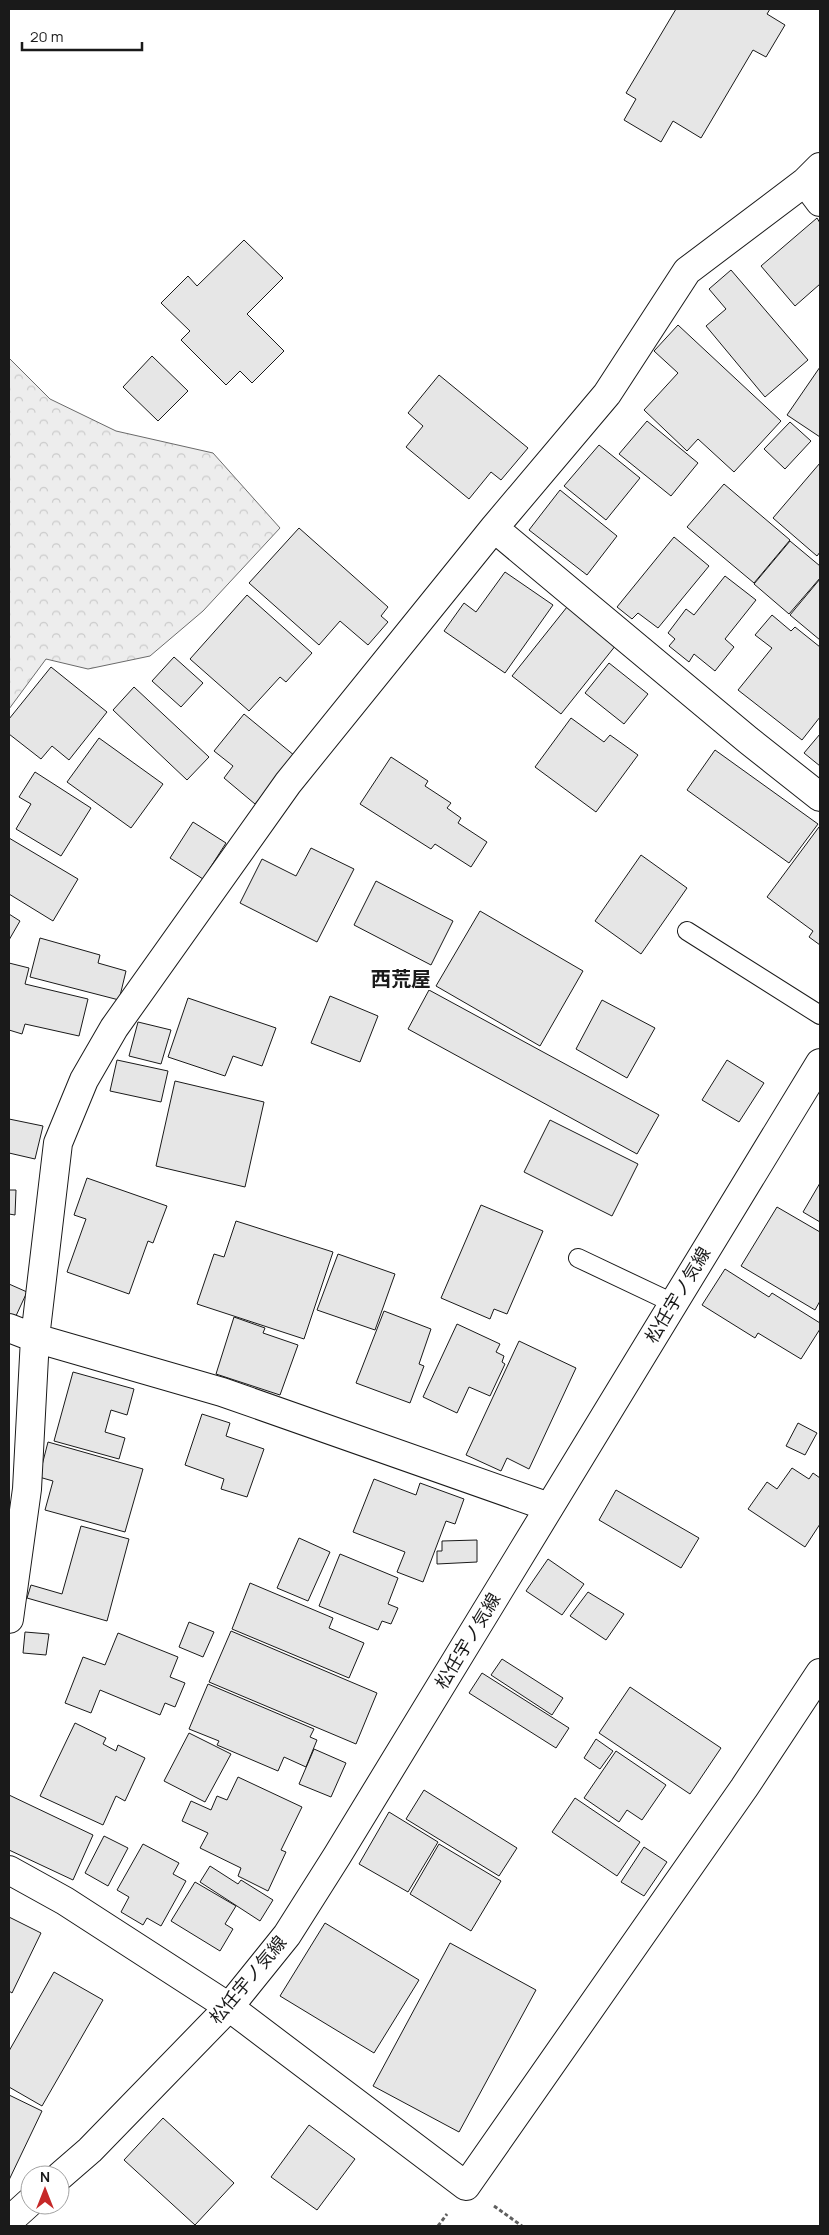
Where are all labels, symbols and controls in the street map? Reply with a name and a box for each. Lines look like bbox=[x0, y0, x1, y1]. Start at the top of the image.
scale bar bbox=[22, 20, 142, 52]
text: 20 m bbox=[30, 26, 63, 47]
district label: 西荒屋 bbox=[371, 965, 431, 992]
street label: 松任宇ノ気線 bbox=[639, 1242, 715, 1347]
street label: 松任宇ノ気線 bbox=[429, 1588, 505, 1693]
street label: 松任宇ノ気線 bbox=[203, 1930, 291, 2028]
north arrow bbox=[20, 2165, 70, 2215]
text: N bbox=[40, 2167, 50, 2186]

